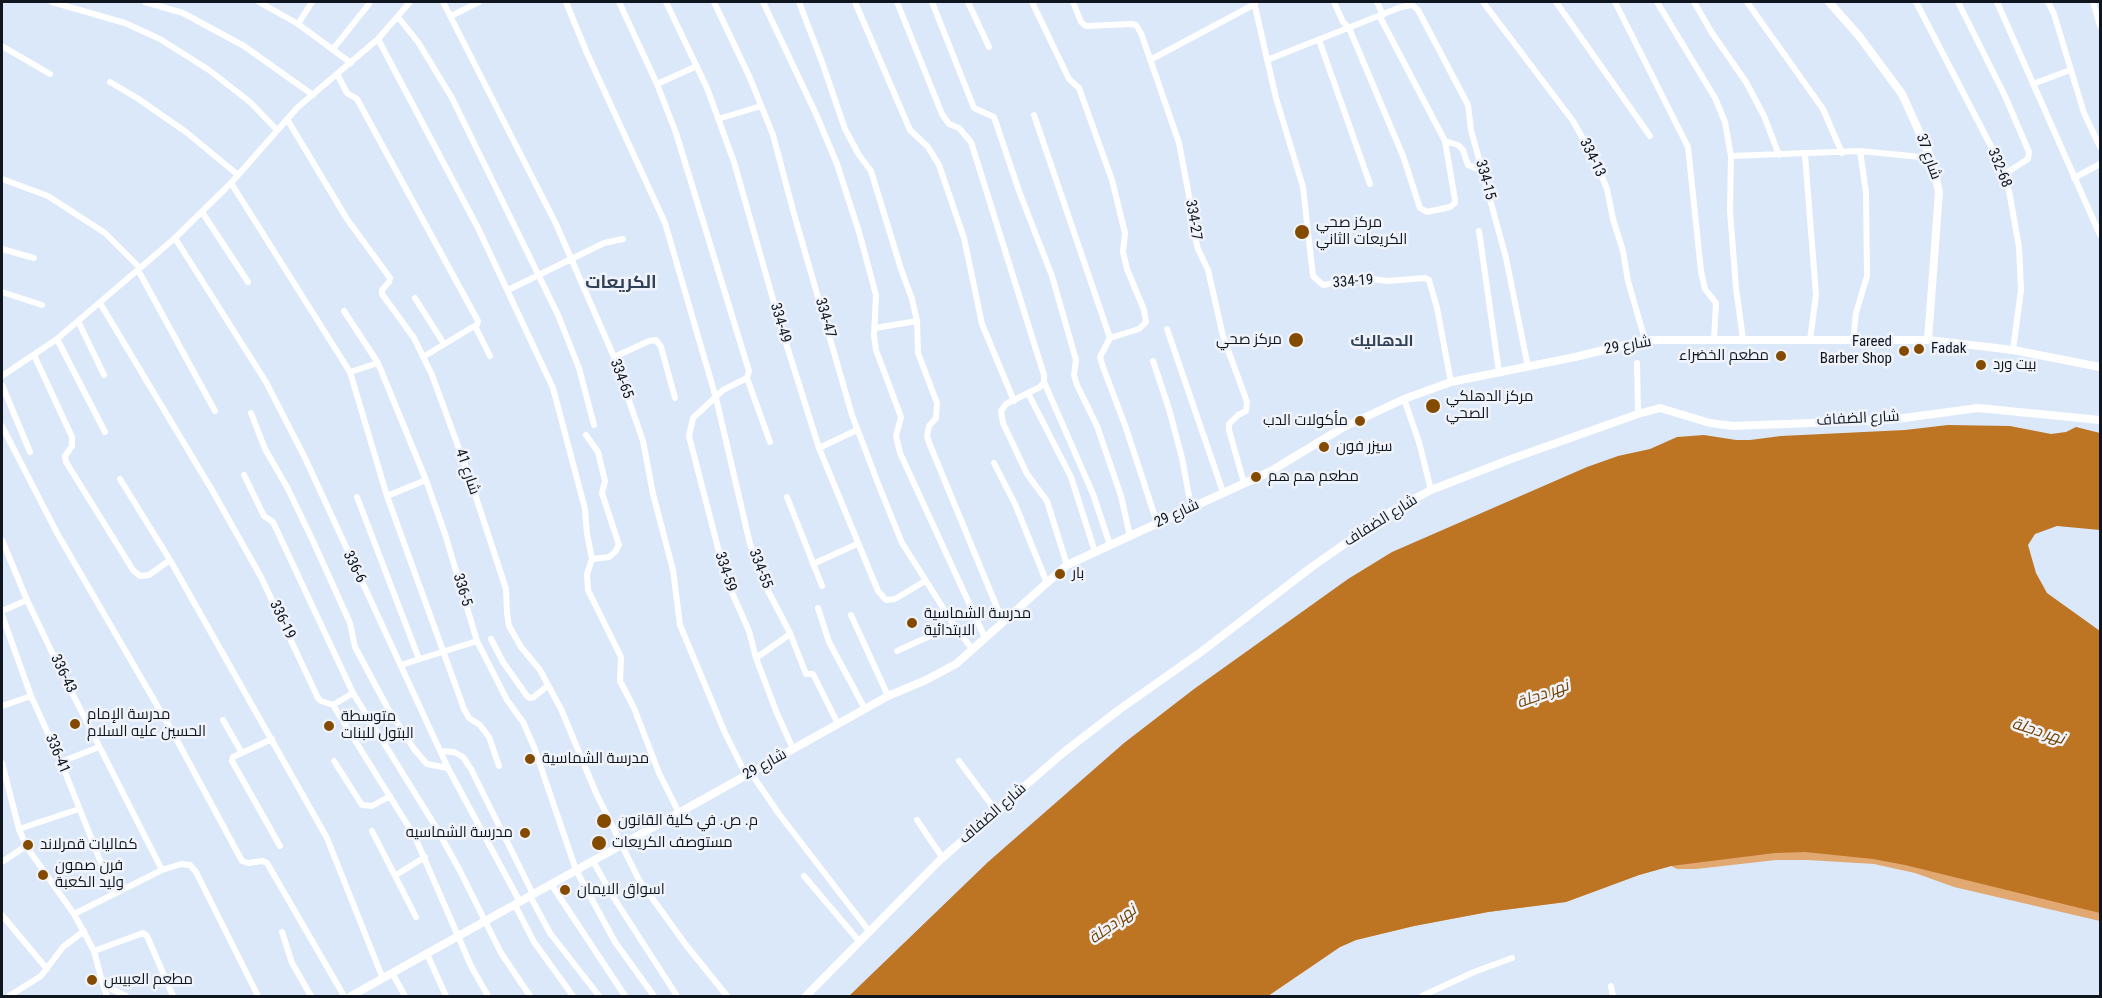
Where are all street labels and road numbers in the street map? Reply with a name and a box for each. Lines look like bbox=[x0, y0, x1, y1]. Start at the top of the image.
street label: شارع 37 bbox=[1911, 132, 1945, 182]
street label: 334-13 bbox=[1575, 136, 1609, 180]
street label: 332-68 bbox=[1983, 146, 2015, 190]
street label: 334-15 bbox=[1471, 158, 1499, 202]
street label: 334-27 bbox=[1181, 198, 1205, 242]
street label: 334-19 bbox=[1332, 272, 1374, 292]
street label: 334-47 bbox=[811, 296, 839, 340]
street label: 334-49 bbox=[766, 301, 794, 345]
street label: شارع 29 bbox=[1603, 333, 1653, 359]
street label: 334-65 bbox=[606, 357, 636, 401]
street label: شارع الضفاف bbox=[1816, 408, 1900, 430]
street label: شارع 41 bbox=[451, 447, 483, 497]
street label: شارع الضفاف bbox=[1341, 491, 1421, 551]
street label: شارع 29 bbox=[1152, 496, 1202, 532]
street label: 334-55 bbox=[744, 547, 776, 591]
street label: 336-6 bbox=[339, 548, 369, 586]
street label: 334-59 bbox=[710, 550, 740, 594]
street label: 336-5 bbox=[449, 571, 475, 609]
street label: 336-19 bbox=[265, 598, 299, 642]
street label: 336-43 bbox=[46, 652, 80, 696]
street label: 336-41 bbox=[41, 732, 73, 776]
street label: شارع 29 bbox=[740, 746, 790, 784]
street label: شارع الضفاف bbox=[956, 780, 1030, 848]

